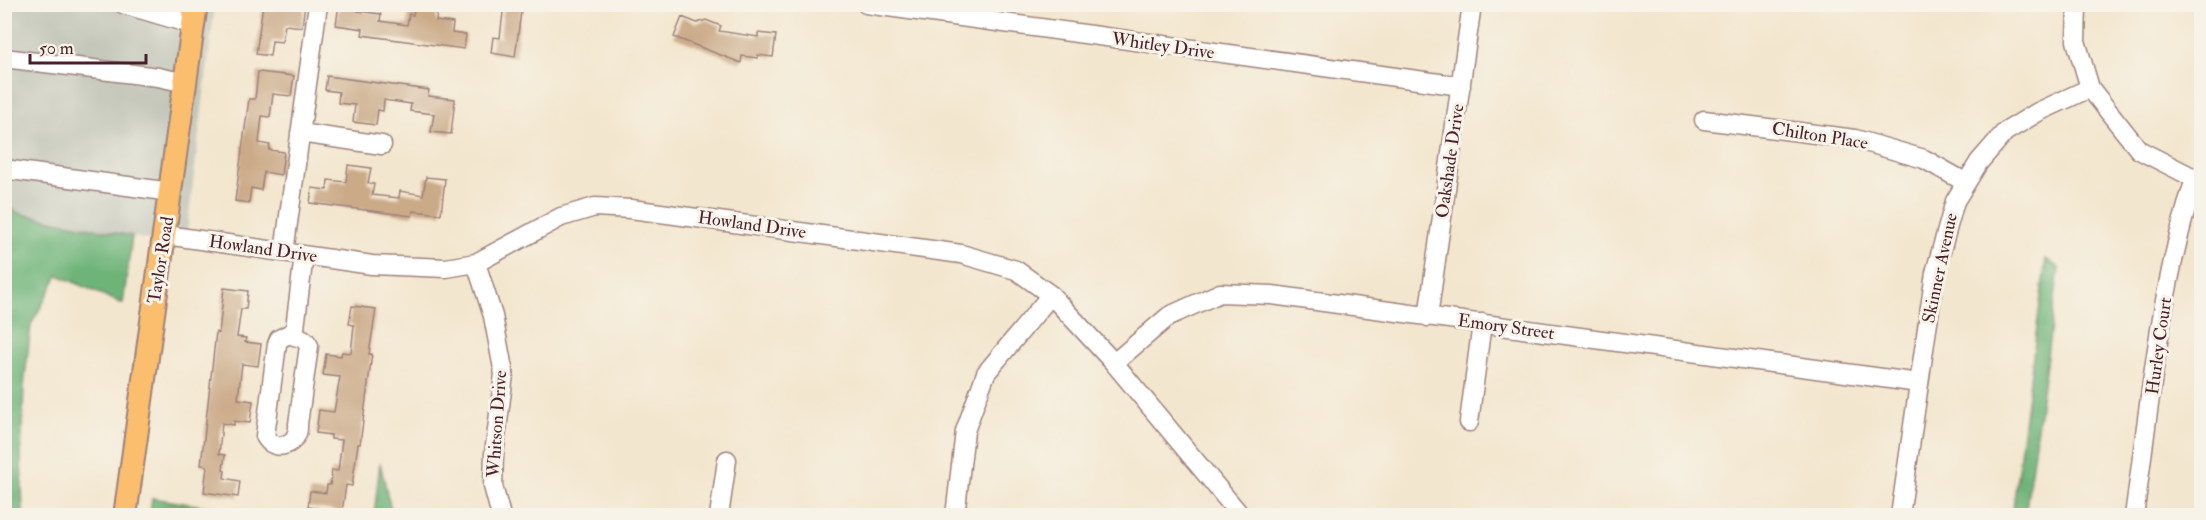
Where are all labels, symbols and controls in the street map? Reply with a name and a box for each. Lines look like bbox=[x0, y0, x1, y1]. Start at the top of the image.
scale bar bbox=[30, 27, 146, 65]
street label: Whitley Drive bbox=[1109, 27, 1216, 65]
text: 50 m bbox=[39, 37, 74, 60]
street label: Oakshade Drive bbox=[1431, 102, 1469, 219]
street label: Chilton Place bbox=[1770, 117, 1870, 155]
street label: Howland Drive bbox=[696, 206, 808, 244]
street label: Skinner Avenue bbox=[1917, 210, 1963, 325]
street label: Taylor Road bbox=[143, 215, 179, 305]
street label: Howland Drive bbox=[207, 230, 319, 268]
street label: Hurley Court bbox=[2141, 296, 2177, 396]
street label: Emory Street bbox=[1456, 309, 1556, 345]
street label: Whitson Drive bbox=[482, 369, 512, 479]

